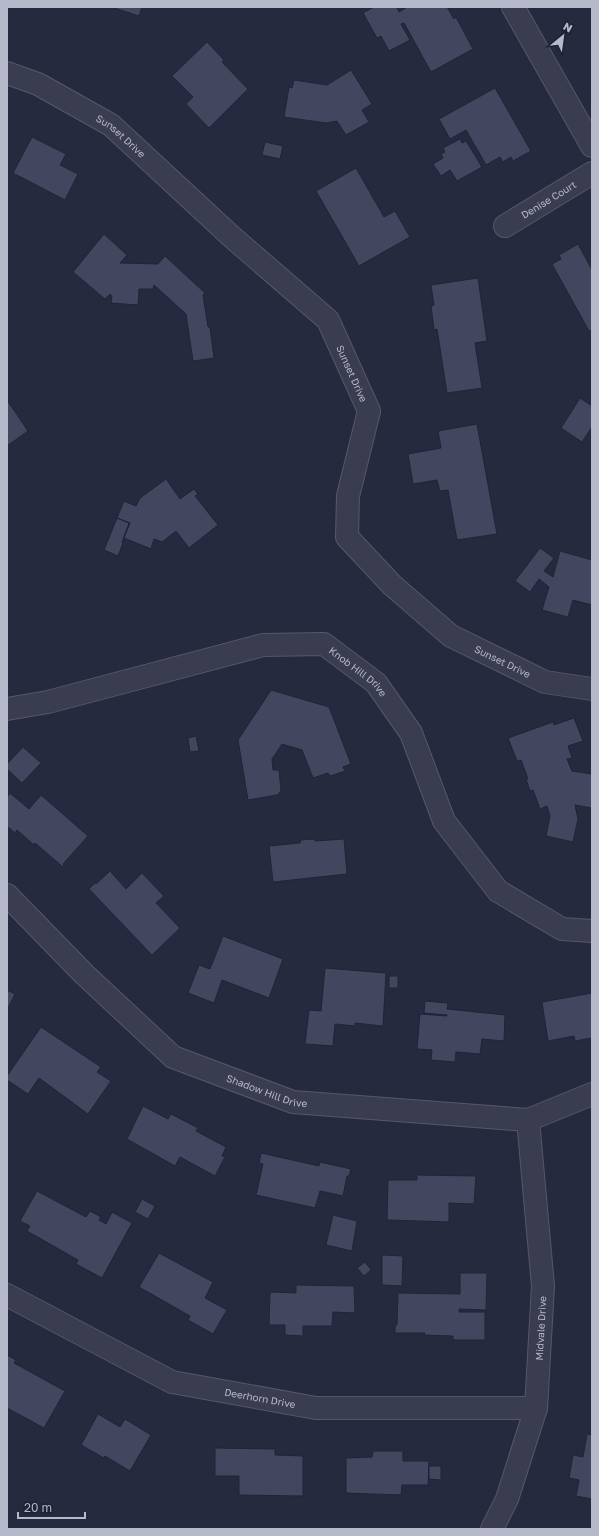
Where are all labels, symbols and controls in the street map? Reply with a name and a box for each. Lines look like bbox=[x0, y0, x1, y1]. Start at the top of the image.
north arrow bbox=[543, 16, 583, 56]
text: N bbox=[561, 19, 575, 35]
street label: Sunset Drive bbox=[94, 112, 148, 160]
street label: Denise Court bbox=[519, 178, 578, 221]
street label: Sunset Drive bbox=[334, 343, 370, 404]
street label: Sunset Drive bbox=[473, 642, 533, 680]
street label: Knob Hill Drive bbox=[327, 644, 390, 699]
street label: Shadow Hill Drive bbox=[225, 1072, 308, 1109]
street label: Midvale Drive bbox=[533, 1295, 548, 1361]
street label: Deerhorn Drive bbox=[224, 1386, 297, 1410]
scale bar bbox=[18, 1494, 85, 1520]
text: 20 m bbox=[24, 1500, 52, 1515]

